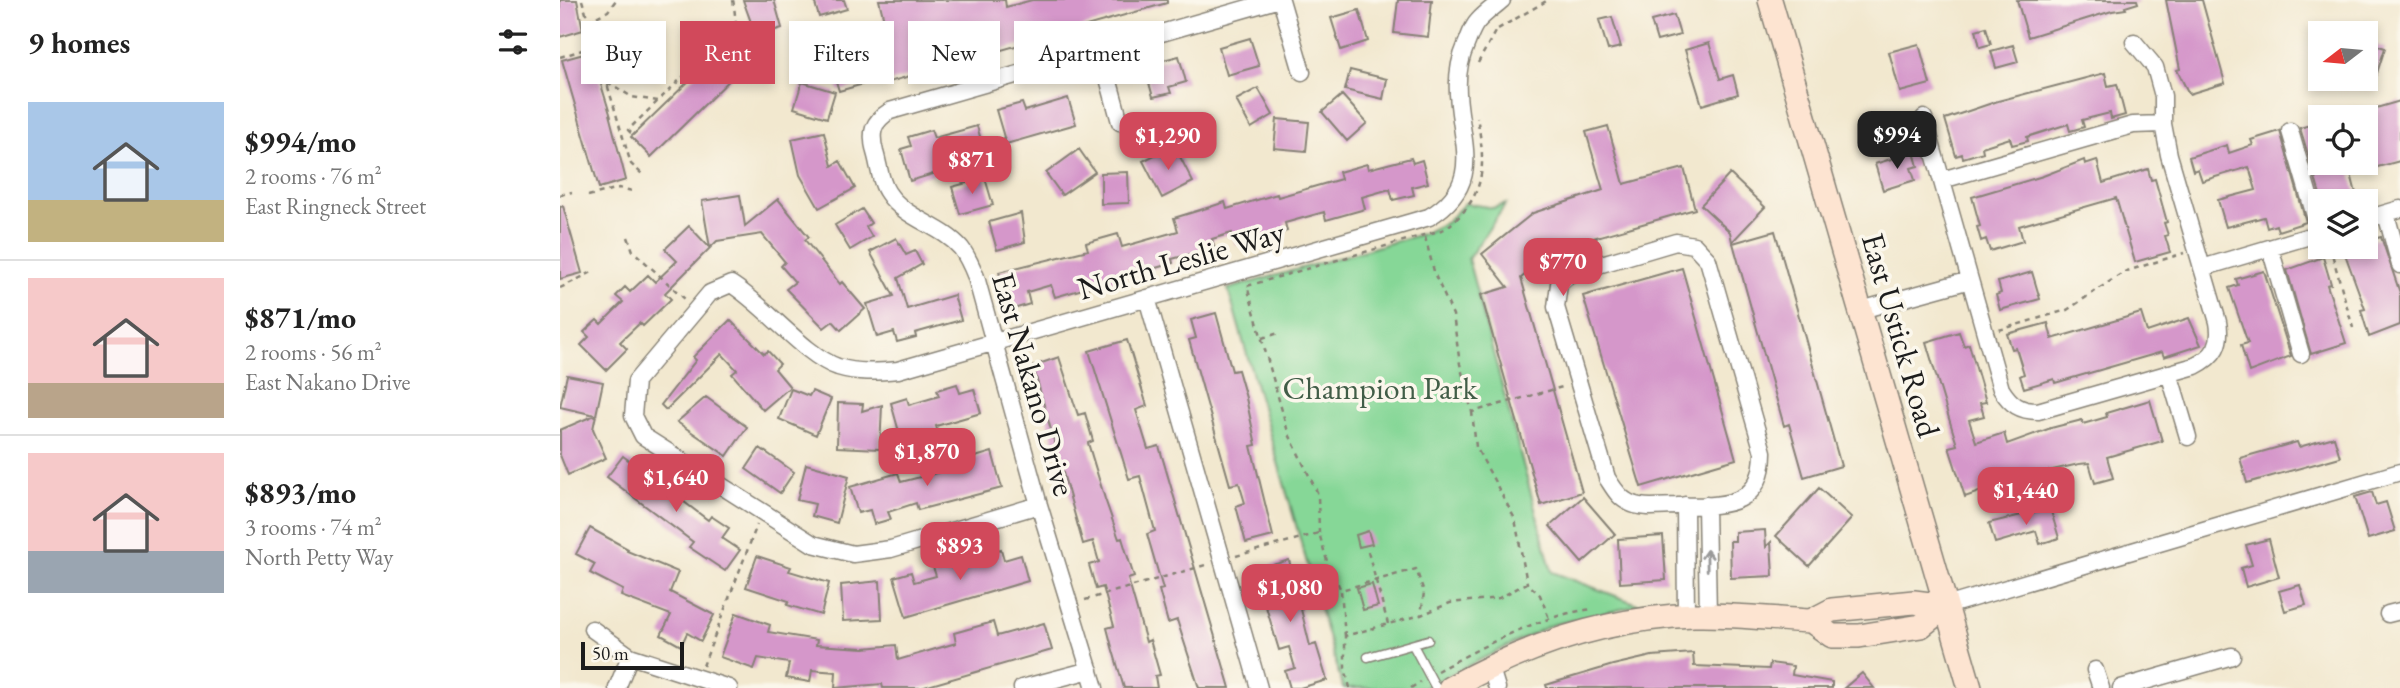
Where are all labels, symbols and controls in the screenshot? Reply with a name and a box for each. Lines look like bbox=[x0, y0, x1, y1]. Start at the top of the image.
chip: Buy bbox=[581, 21, 666, 84]
chip: Rent bbox=[680, 21, 775, 84]
chip: Filters bbox=[789, 21, 894, 84]
chip: New bbox=[908, 21, 1000, 84]
chip: Apartment bbox=[1014, 21, 1164, 84]
north arrow bbox=[2308, 21, 2378, 91]
map controls bbox=[2308, 21, 2378, 259]
text: 9 homes bbox=[28, 23, 130, 62]
icon: filters bbox=[494, 23, 532, 61]
button: locate bbox=[2308, 105, 2378, 175]
pin: $994 bbox=[1856, 111, 1938, 171]
pin: $1,290 bbox=[1111, 113, 1225, 172]
text: $994 bbox=[1873, 119, 1921, 149]
text: $1,290 bbox=[1136, 120, 1200, 150]
text: $994/mo bbox=[245, 122, 356, 161]
icon: home bbox=[84, 130, 168, 214]
pin: $871 bbox=[931, 136, 1013, 196]
text: $871 bbox=[948, 144, 996, 174]
text: 2 rooms · 76 m² bbox=[245, 161, 382, 191]
button: layers bbox=[2308, 189, 2378, 259]
text: East Ringneck Street bbox=[245, 191, 426, 221]
street label: North Leslie Way bbox=[1073, 210, 1290, 310]
street label: East Ustick Road bbox=[1852, 228, 1950, 443]
pin: $770 bbox=[1522, 238, 1604, 298]
text: $770 bbox=[1539, 246, 1587, 276]
street label: East Nakano Drive bbox=[982, 268, 1086, 500]
text: $871/mo bbox=[245, 298, 356, 337]
icon: home bbox=[84, 306, 168, 390]
text: 2 rooms · 56 m² bbox=[245, 337, 382, 367]
text: East Nakano Drive bbox=[245, 367, 410, 397]
park label: Champion Park bbox=[1283, 367, 1478, 409]
pin: $1,870 bbox=[870, 428, 984, 488]
text: $1,870 bbox=[895, 436, 959, 466]
pin: $1,640 bbox=[619, 454, 733, 514]
text: $1,640 bbox=[644, 462, 708, 492]
pin: $1,440 bbox=[1969, 468, 2083, 527]
text: $893/mo bbox=[245, 473, 356, 512]
text: $1,440 bbox=[1994, 475, 2058, 505]
icon: home bbox=[84, 481, 168, 565]
text: 3 rooms · 74 m² bbox=[245, 512, 382, 542]
pin: $893 bbox=[919, 522, 1001, 582]
text: $893 bbox=[936, 530, 984, 560]
text: North Petty Way bbox=[245, 542, 393, 572]
one-way arrow bbox=[1700, 549, 1714, 572]
pin: $1,080 bbox=[1233, 564, 1347, 624]
text: $1,080 bbox=[1258, 572, 1322, 602]
scale bar bbox=[581, 639, 684, 671]
text: 50 m bbox=[592, 641, 629, 666]

